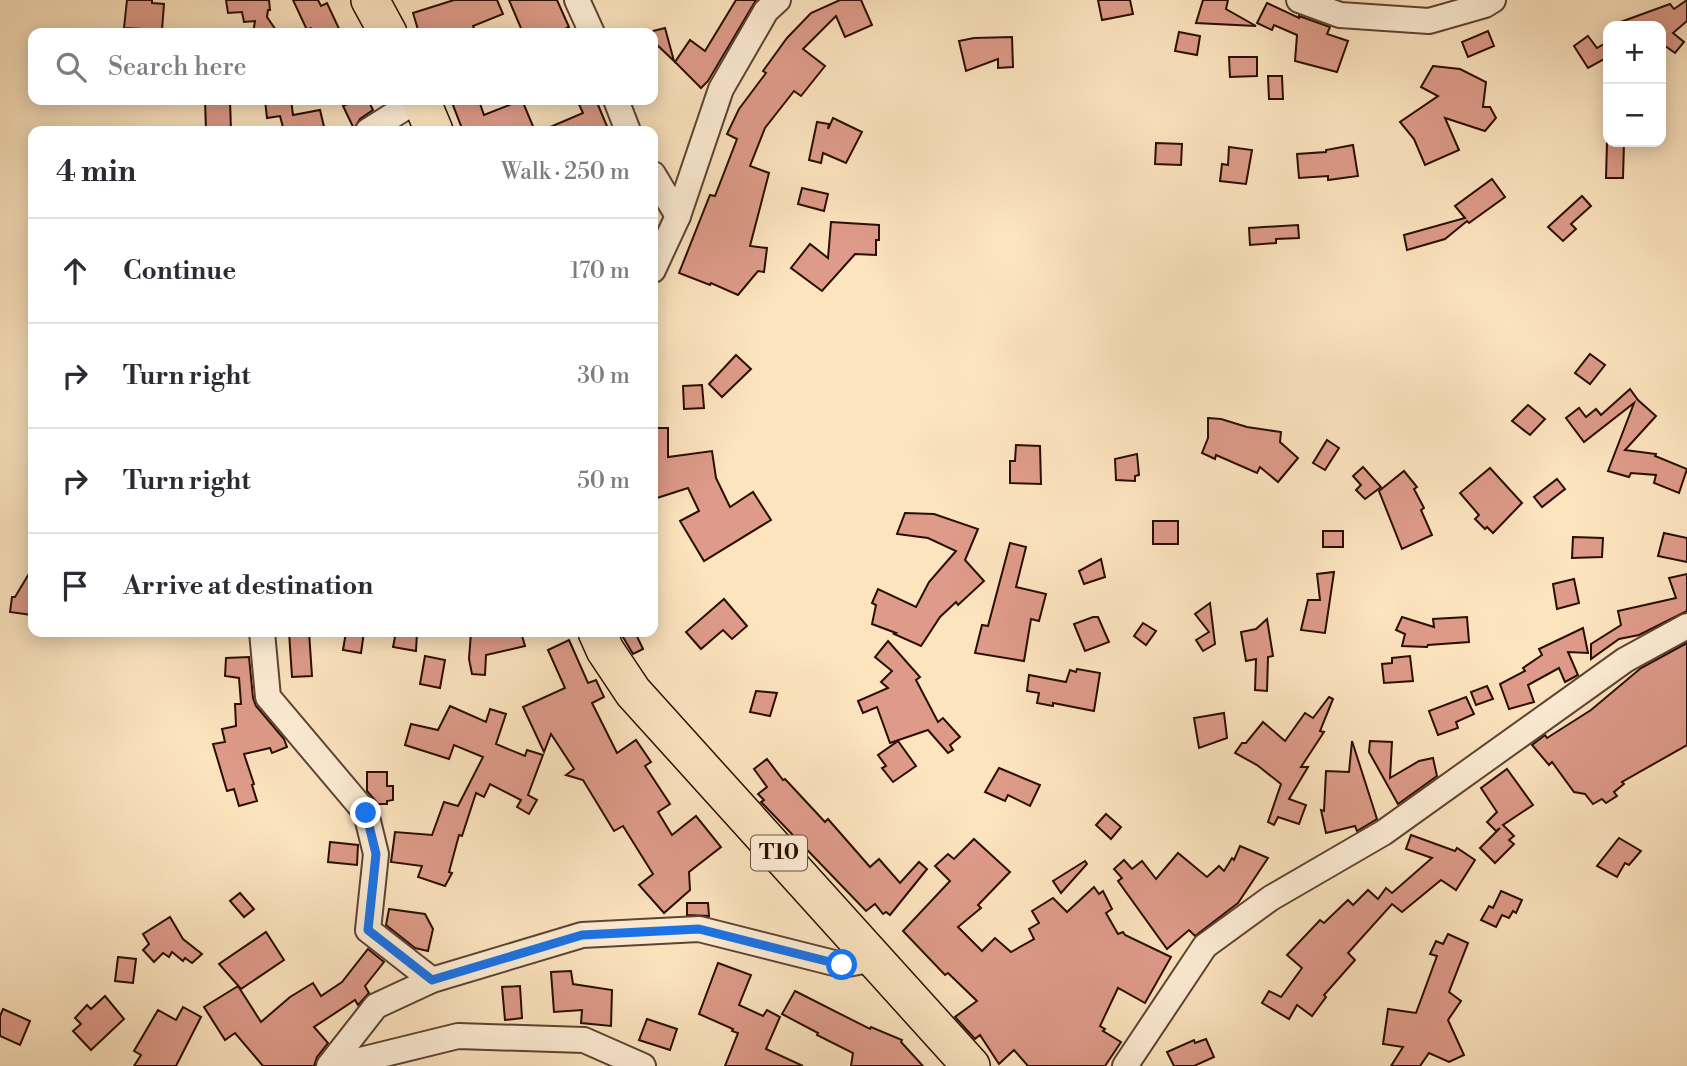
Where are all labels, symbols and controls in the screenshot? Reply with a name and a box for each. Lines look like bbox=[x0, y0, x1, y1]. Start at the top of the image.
map controls bbox=[1603, 21, 1666, 147]
button: + bbox=[1603, 21, 1666, 84]
search box bbox=[28, 28, 658, 105]
icon: search bbox=[52, 48, 90, 86]
text: Search here bbox=[108, 51, 247, 83]
button: − bbox=[1603, 84, 1666, 147]
text: 4 min bbox=[56, 153, 136, 191]
text: Walk · 250 m bbox=[501, 158, 630, 186]
icon: ahead bbox=[56, 252, 94, 290]
text: Continue bbox=[123, 255, 236, 287]
text: 170 m bbox=[570, 257, 630, 285]
icon: right bbox=[56, 357, 94, 395]
text: Turn right bbox=[123, 360, 251, 392]
text: 30 m bbox=[577, 362, 630, 390]
icon: right bbox=[56, 462, 94, 500]
text: Turn right bbox=[123, 465, 251, 497]
text: 50 m bbox=[577, 467, 630, 495]
icon: arrive bbox=[56, 567, 94, 605]
text: Arrive at destination bbox=[123, 570, 373, 602]
route end bbox=[350, 797, 381, 828]
road number: T10 bbox=[751, 836, 807, 870]
route start bbox=[826, 949, 857, 980]

